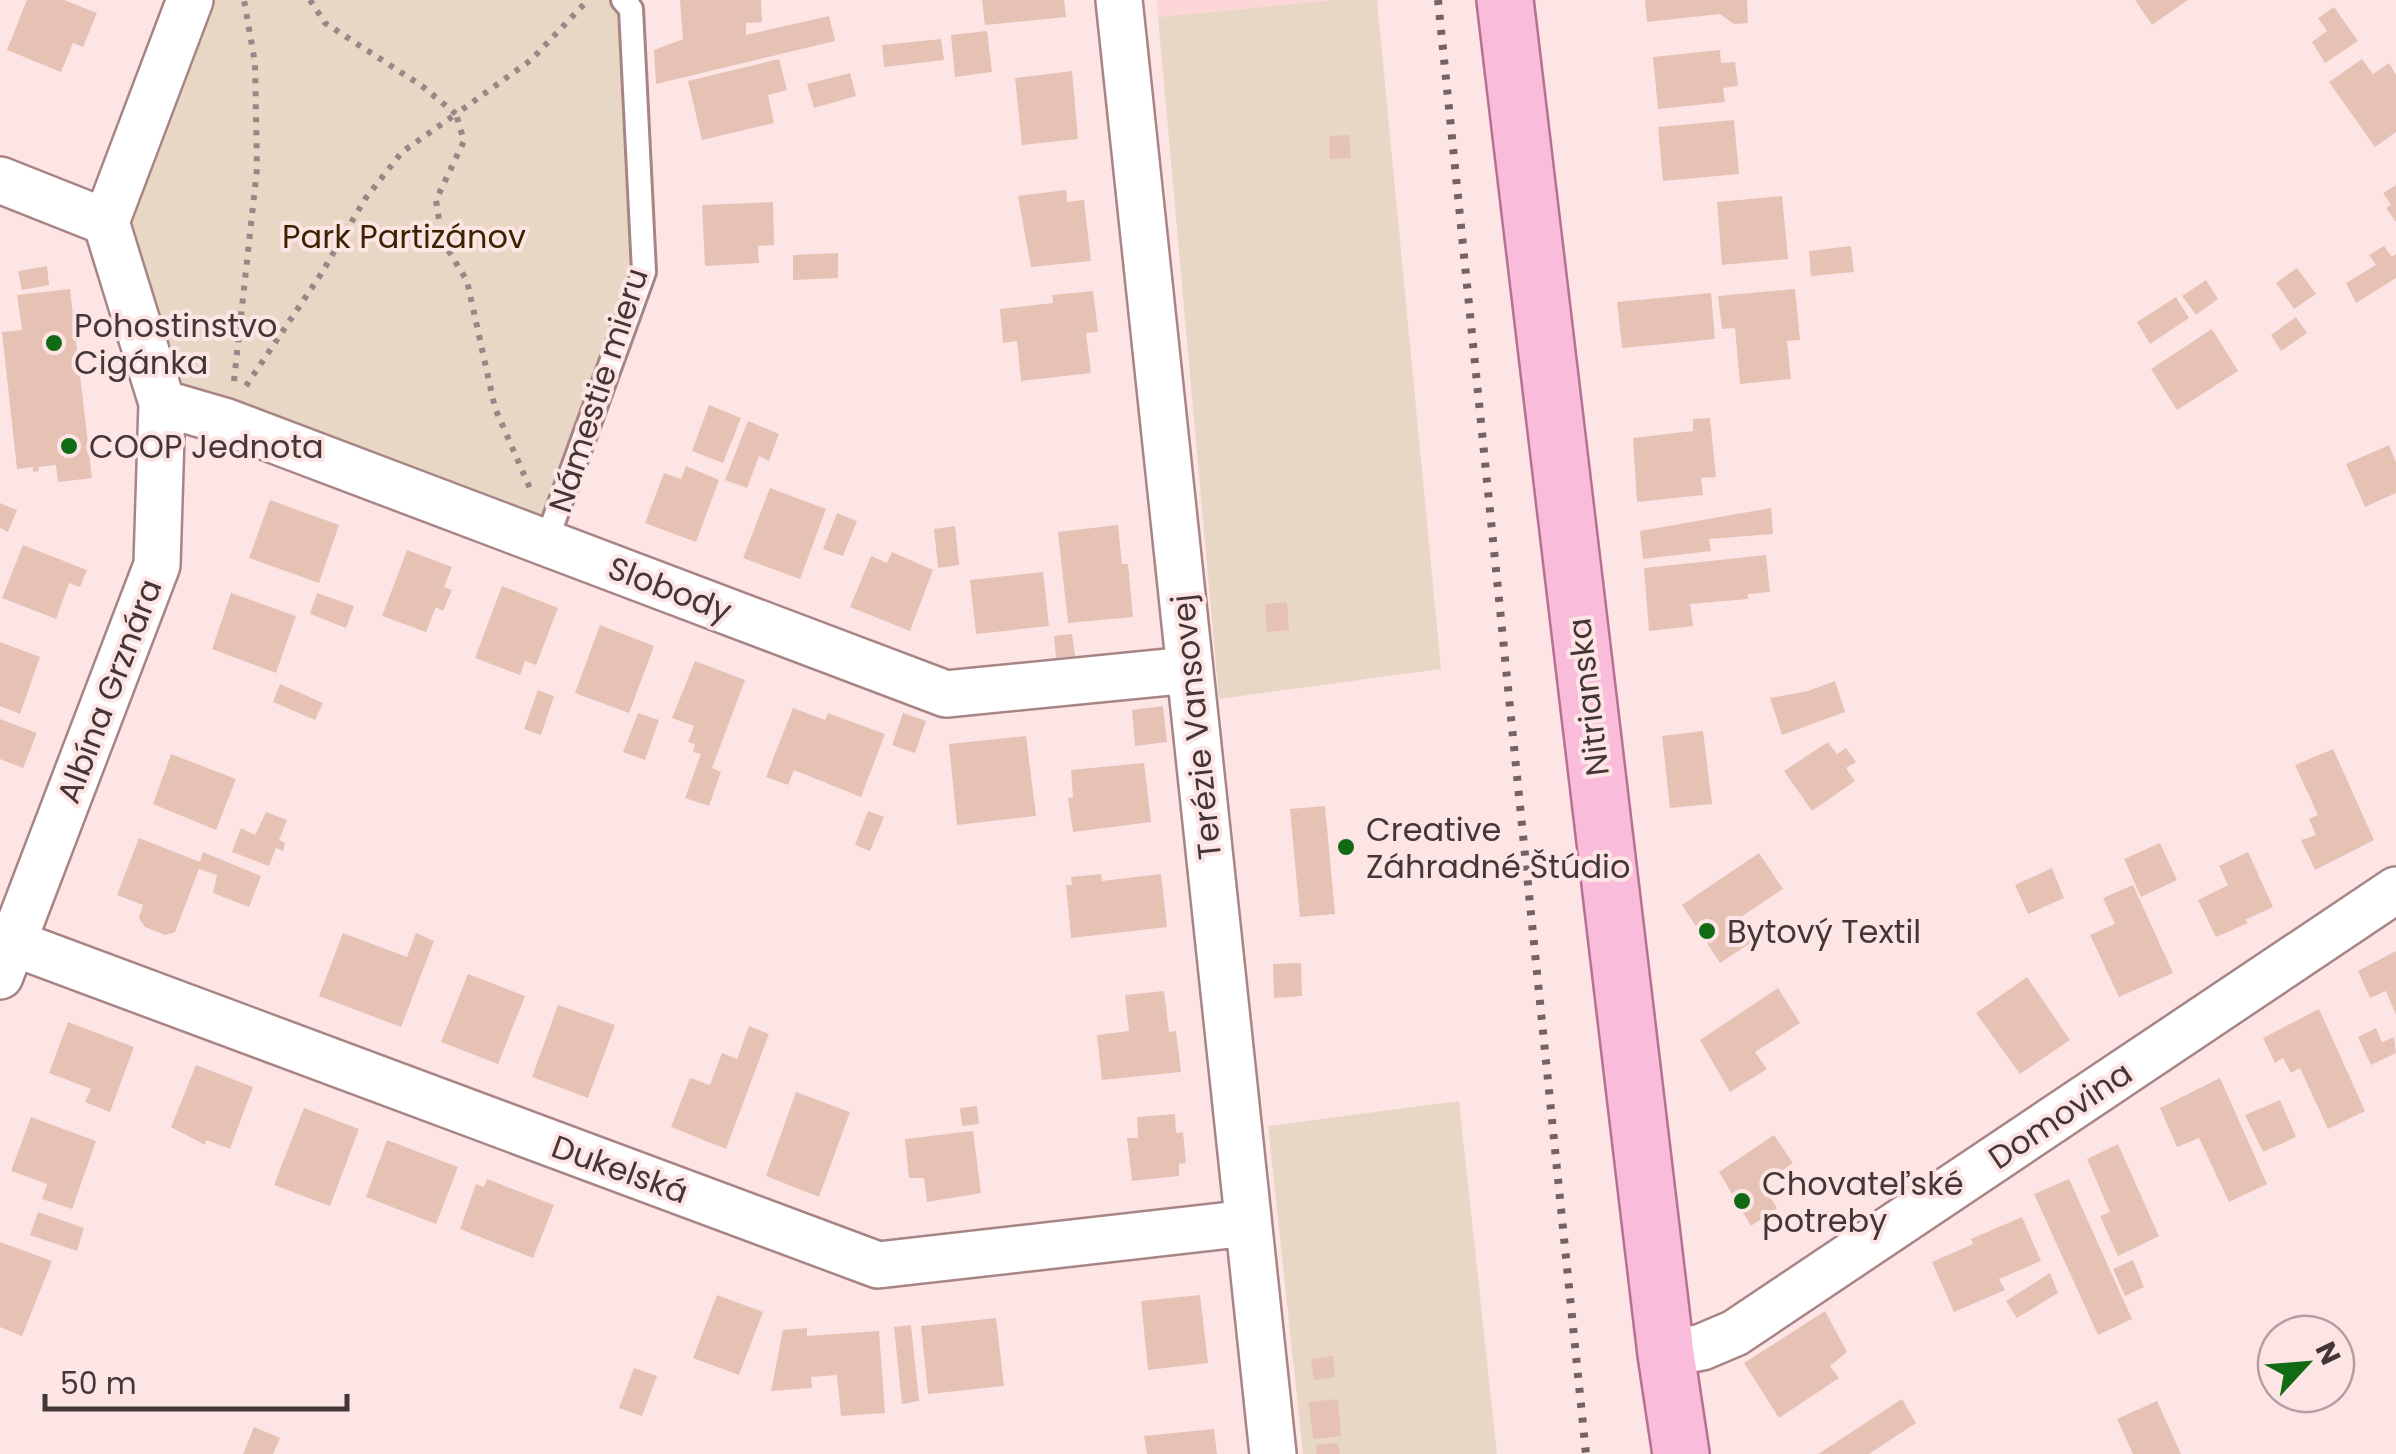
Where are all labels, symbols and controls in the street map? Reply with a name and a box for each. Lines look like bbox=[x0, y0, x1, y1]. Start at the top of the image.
park label: Park Partizánov bbox=[282, 214, 526, 259]
street label: Námestie mieru bbox=[537, 262, 659, 518]
place label: Pohostinstvo Cigánka bbox=[74, 303, 277, 385]
marker: Pohostinstvo Cigánka bbox=[43, 332, 65, 354]
place label: COOP Jednota bbox=[89, 424, 324, 469]
marker: COOP Jednota bbox=[58, 435, 80, 457]
street label: Slobody bbox=[602, 545, 738, 633]
street label: Albína Grznára bbox=[46, 572, 172, 810]
street label: Terézie Vansovej bbox=[1160, 592, 1232, 862]
street label: Nitrianska bbox=[1556, 615, 1620, 779]
place label: Creative Záhradné Štúdio bbox=[1366, 807, 1630, 889]
marker: Creative Záhradné Štúdio bbox=[1335, 836, 1357, 858]
place label: Bytový Textil bbox=[1727, 909, 1921, 954]
marker: Bytový Textil bbox=[1696, 920, 1718, 942]
street label: Domovina bbox=[1979, 1050, 2141, 1180]
street label: Dukelská bbox=[546, 1124, 694, 1214]
place label: Chovateľské potreby bbox=[1762, 1161, 1964, 1243]
marker: Chovateľské potreby bbox=[1731, 1190, 1753, 1212]
north arrow bbox=[2256, 1314, 2356, 1414]
text: N bbox=[2306, 1335, 2350, 1371]
scale bar bbox=[45, 1349, 348, 1411]
text: 50 m bbox=[60, 1362, 137, 1405]

